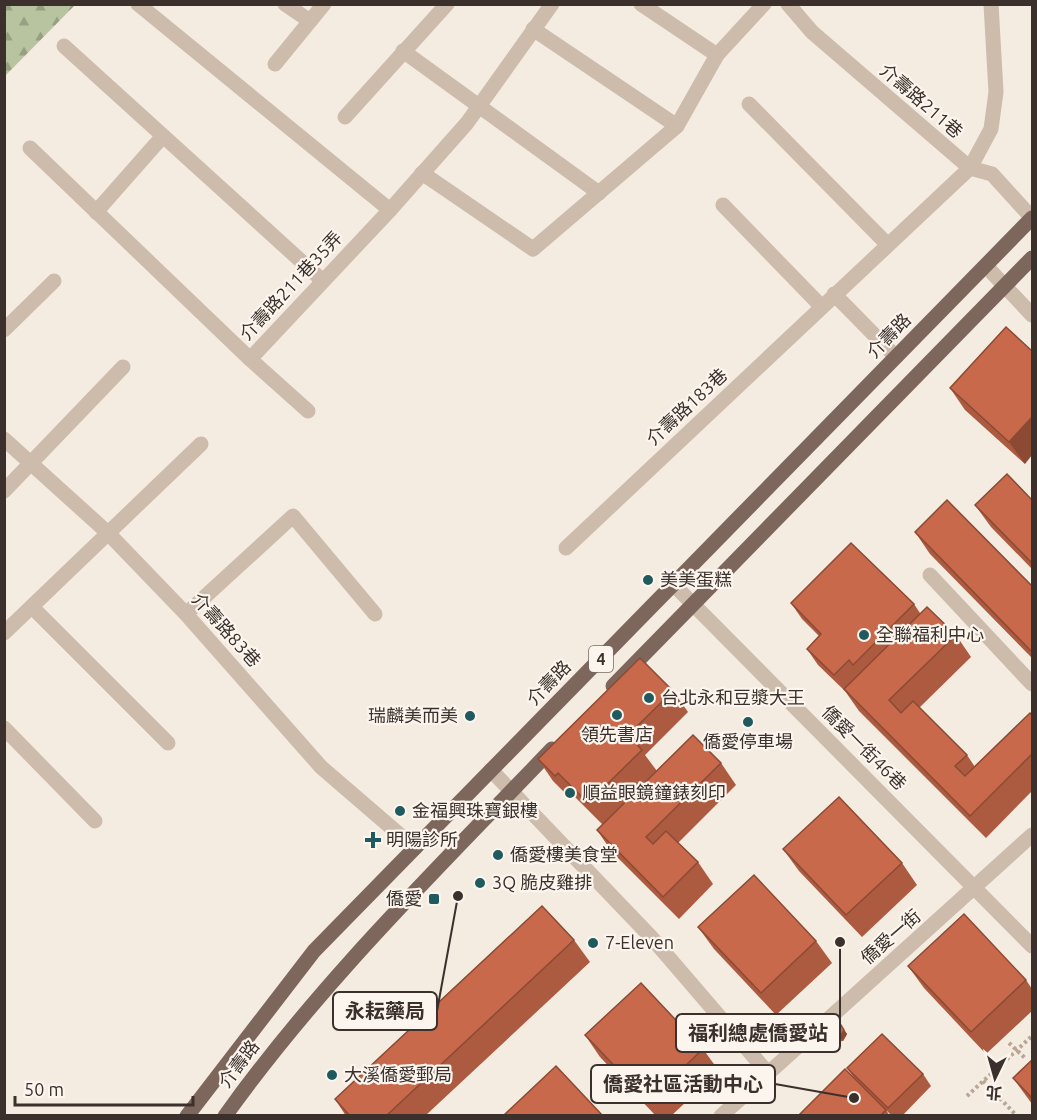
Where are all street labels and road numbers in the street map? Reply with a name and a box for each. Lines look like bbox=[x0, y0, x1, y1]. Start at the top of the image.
street label: 介壽路211巷 bbox=[876, 59, 967, 141]
street label: 介壽路211巷35弄 bbox=[235, 227, 346, 344]
street label: 介壽路 bbox=[862, 309, 914, 362]
street label: 介壽路183巷 bbox=[642, 364, 731, 449]
street label: 介壽路83巷 bbox=[188, 588, 265, 670]
road number: 4 bbox=[589, 646, 613, 672]
street label: 介壽路 bbox=[522, 656, 574, 709]
street label: 僑愛一街46巷 bbox=[819, 701, 911, 793]
street label: 僑愛一街 bbox=[857, 905, 924, 967]
street label: 介壽路 bbox=[214, 1036, 262, 1091]

